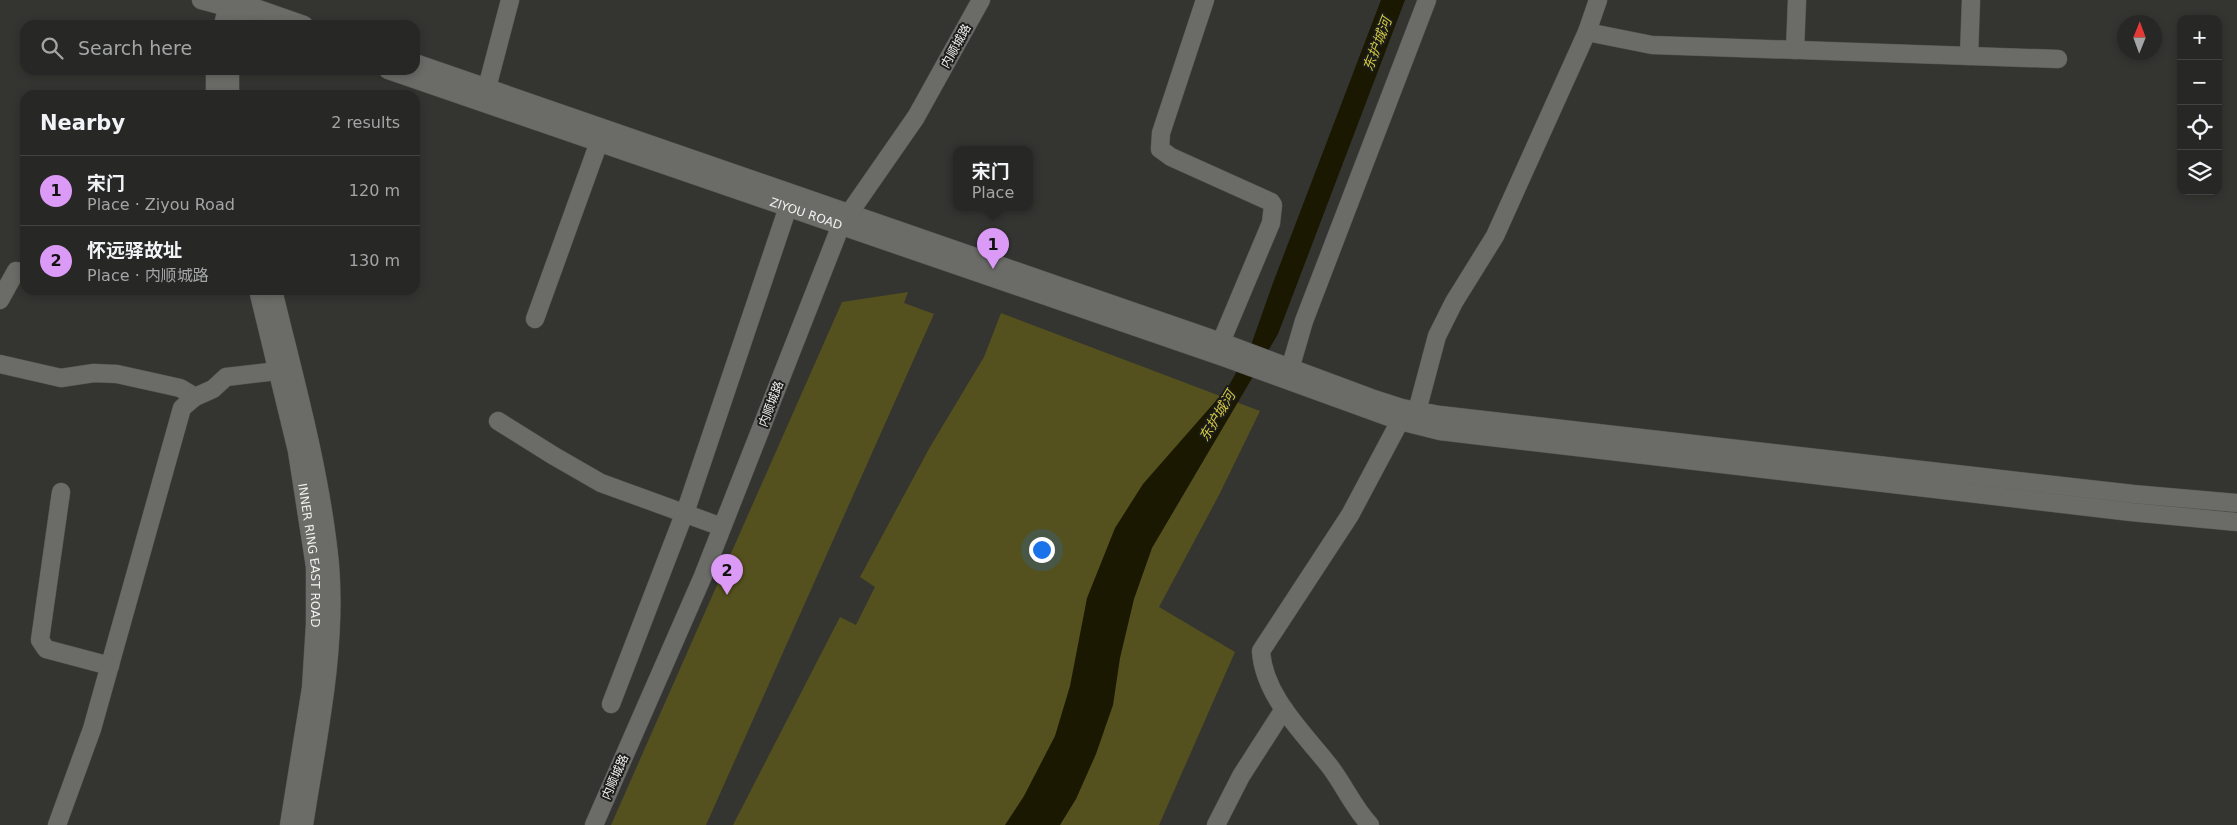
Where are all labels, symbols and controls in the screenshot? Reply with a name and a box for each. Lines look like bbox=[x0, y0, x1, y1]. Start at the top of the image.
water label: 东护城河 bbox=[1359, 12, 1396, 73]
north arrow bbox=[2117, 15, 2162, 60]
map controls bbox=[2177, 15, 2222, 195]
button: + bbox=[2177, 15, 2222, 60]
search box bbox=[20, 20, 420, 75]
street label: 内顺城路 bbox=[938, 22, 974, 70]
icon: search bbox=[38, 34, 66, 62]
text: Search here bbox=[78, 37, 192, 59]
button: − bbox=[2177, 60, 2222, 105]
button: locate bbox=[2177, 105, 2222, 150]
text: Nearby bbox=[40, 111, 125, 135]
text: 2 results bbox=[331, 113, 400, 132]
popup bbox=[953, 146, 1033, 211]
button: layers bbox=[2177, 150, 2222, 195]
text: 宋门 bbox=[972, 160, 1010, 182]
text: 宋门 bbox=[87, 172, 125, 194]
text: 1 bbox=[50, 181, 62, 200]
text: 120 m bbox=[349, 181, 400, 200]
text: Place bbox=[972, 183, 1014, 202]
text: Place · Ziyou Road bbox=[87, 195, 235, 214]
street label: ZIYOU ROAD bbox=[768, 195, 844, 233]
pin: 1 bbox=[977, 228, 1009, 269]
text: 怀远驿故址 bbox=[87, 239, 182, 261]
text: 2 bbox=[50, 251, 62, 270]
text: 130 m bbox=[349, 251, 400, 270]
text: Place · 内顺城路 bbox=[87, 266, 209, 285]
street label: 内顺城路 bbox=[756, 379, 786, 429]
water label: 东护城河 bbox=[1196, 385, 1240, 444]
street label: INNER RING EAST ROAD bbox=[295, 482, 322, 627]
your location bbox=[1029, 537, 1055, 563]
pin: 2 bbox=[711, 554, 743, 595]
street label: 内顺城路 bbox=[599, 752, 631, 802]

